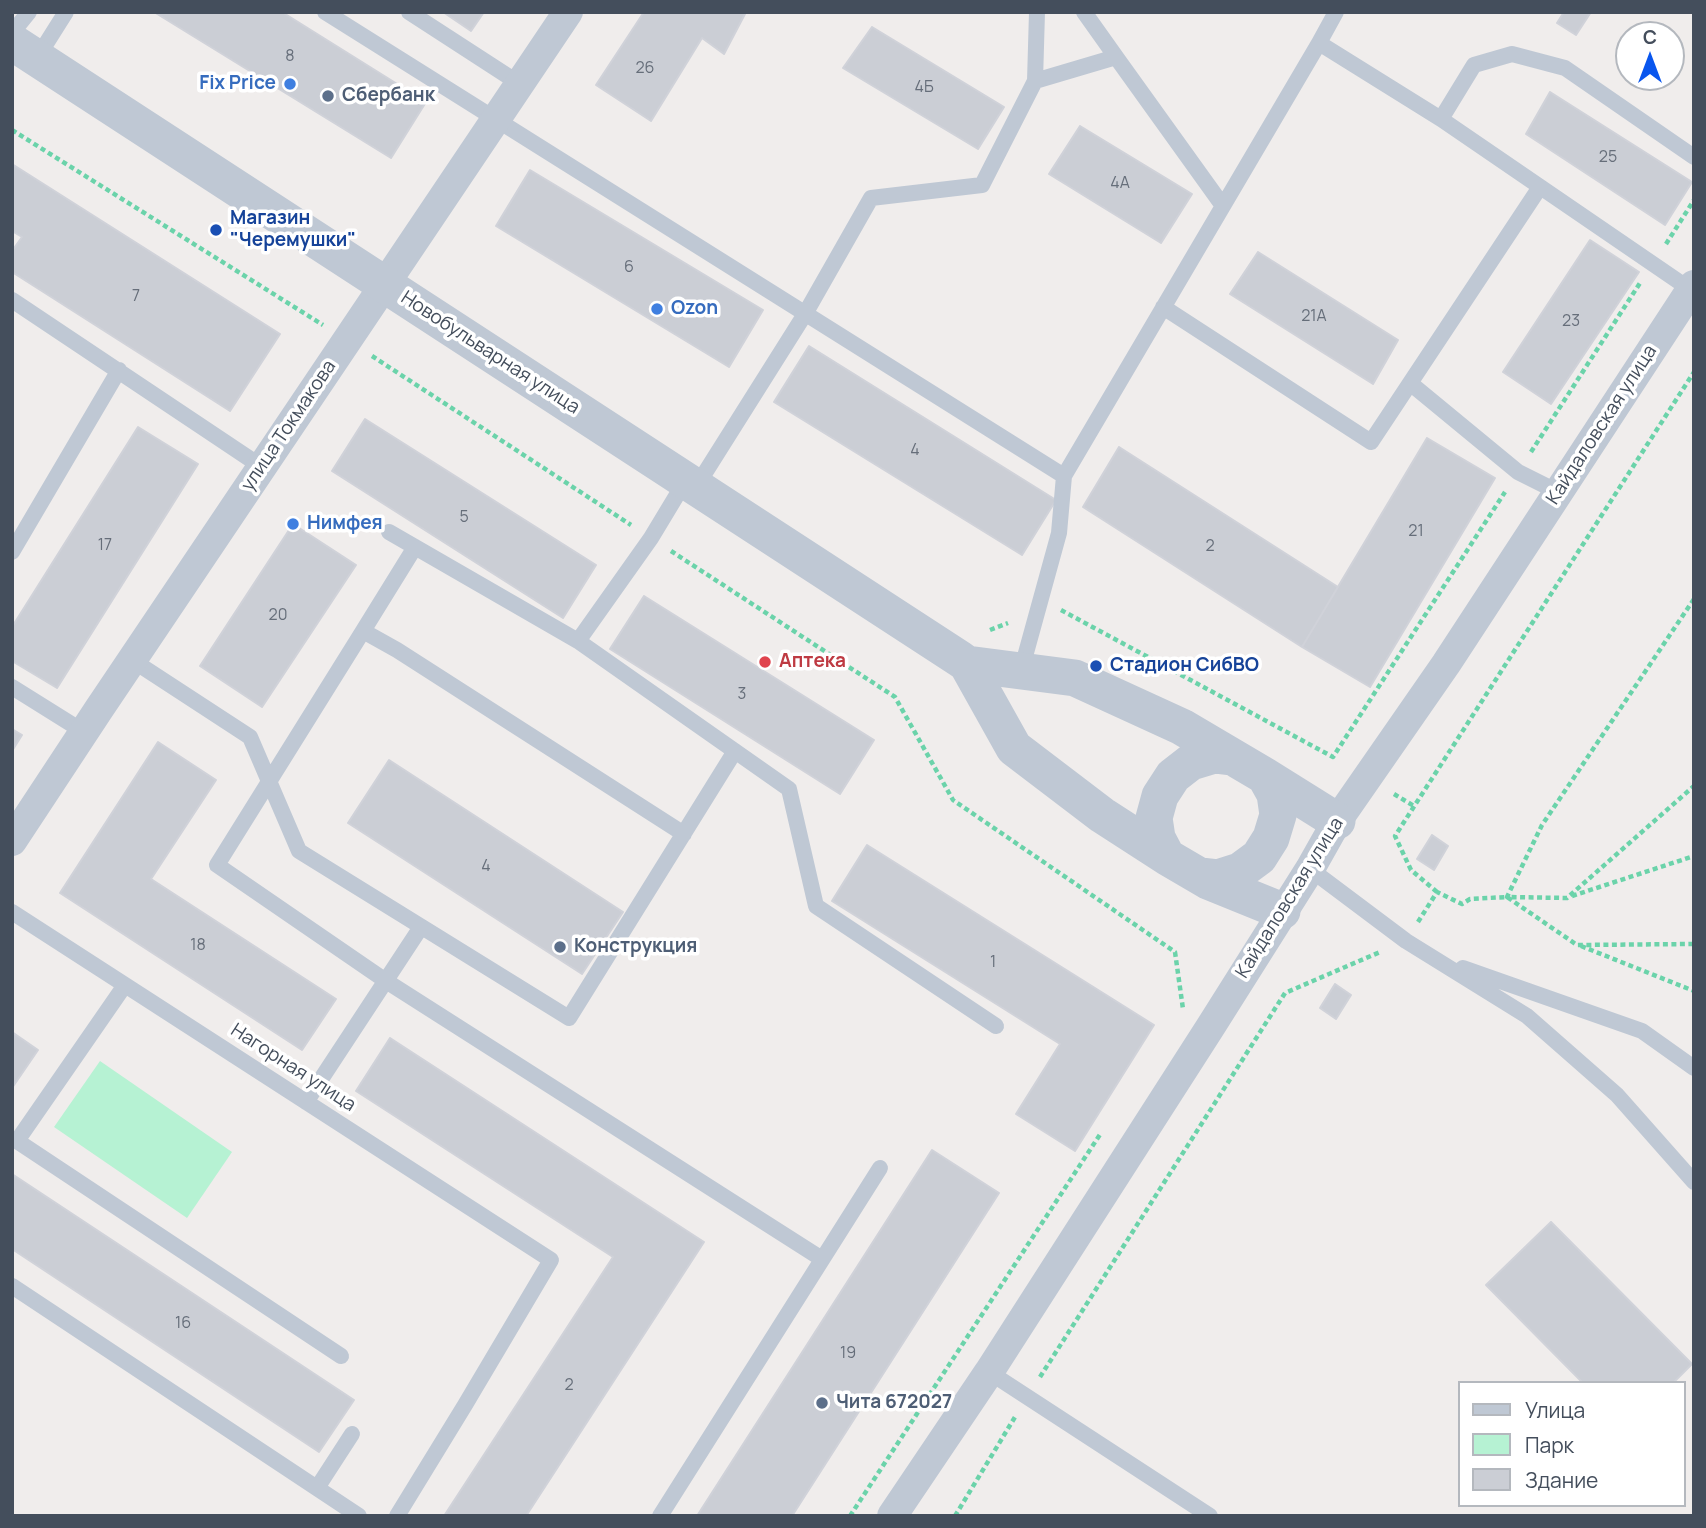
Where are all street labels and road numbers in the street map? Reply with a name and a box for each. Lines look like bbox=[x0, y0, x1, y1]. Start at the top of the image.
street label: Новобульварная улица bbox=[396, 287, 584, 419]
street label: Кайдаловская улица bbox=[1542, 341, 1662, 509]
street label: улица Токмакова bbox=[237, 356, 341, 496]
street label: Кайдаловская улица bbox=[1231, 813, 1349, 983]
street label: Нагорная улица bbox=[226, 1019, 360, 1117]

